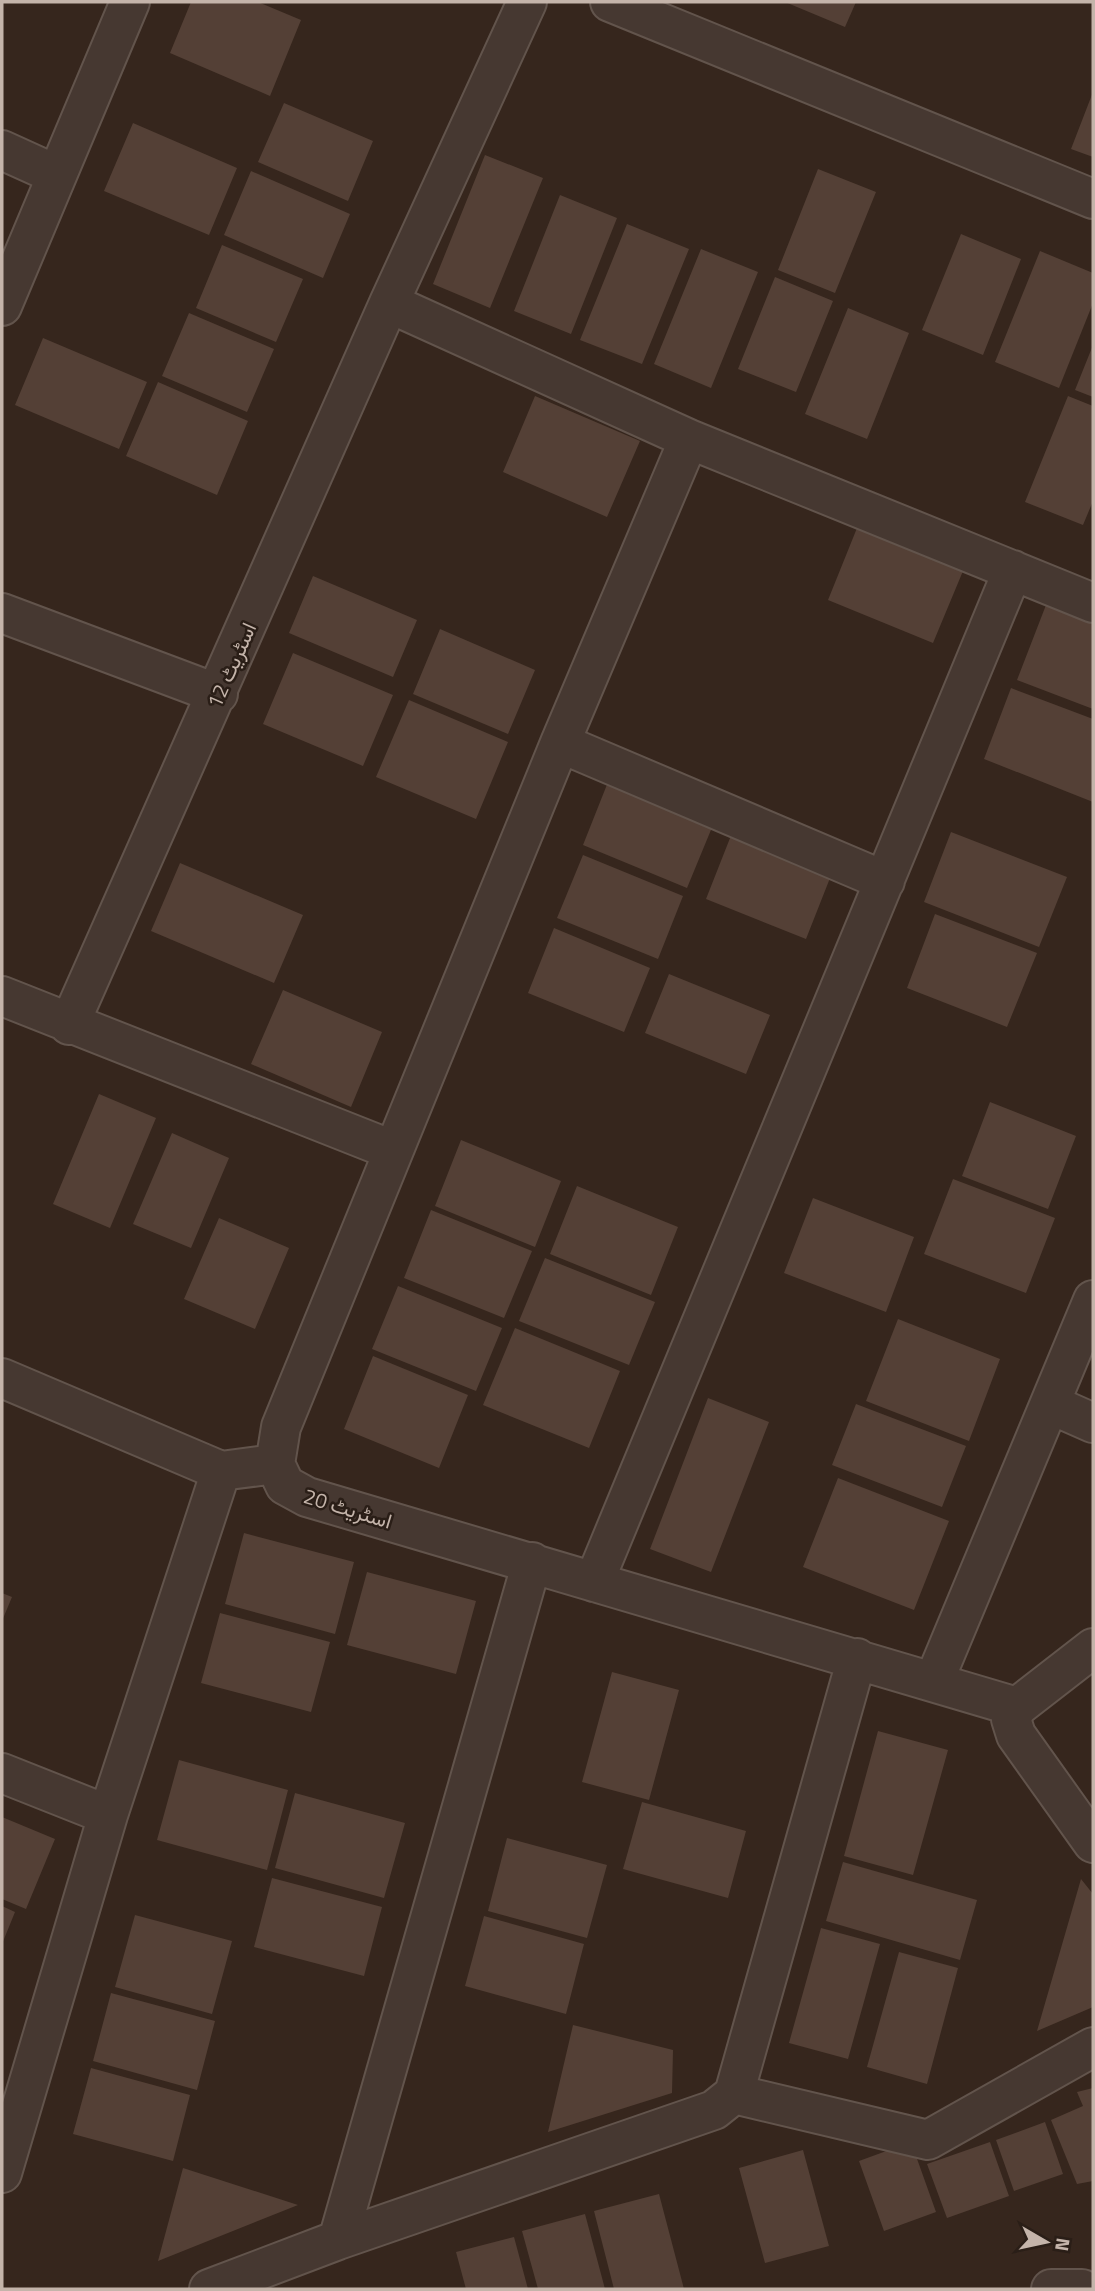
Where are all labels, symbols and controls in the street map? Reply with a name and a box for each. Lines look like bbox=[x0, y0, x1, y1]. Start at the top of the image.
street label: اسٹریٹ 12 bbox=[198, 617, 264, 713]
street label: اسٹریٹ 20 bbox=[300, 1479, 396, 1537]
north arrow bbox=[1011, 2207, 1081, 2277]
text: N bbox=[1048, 2236, 1079, 2254]

